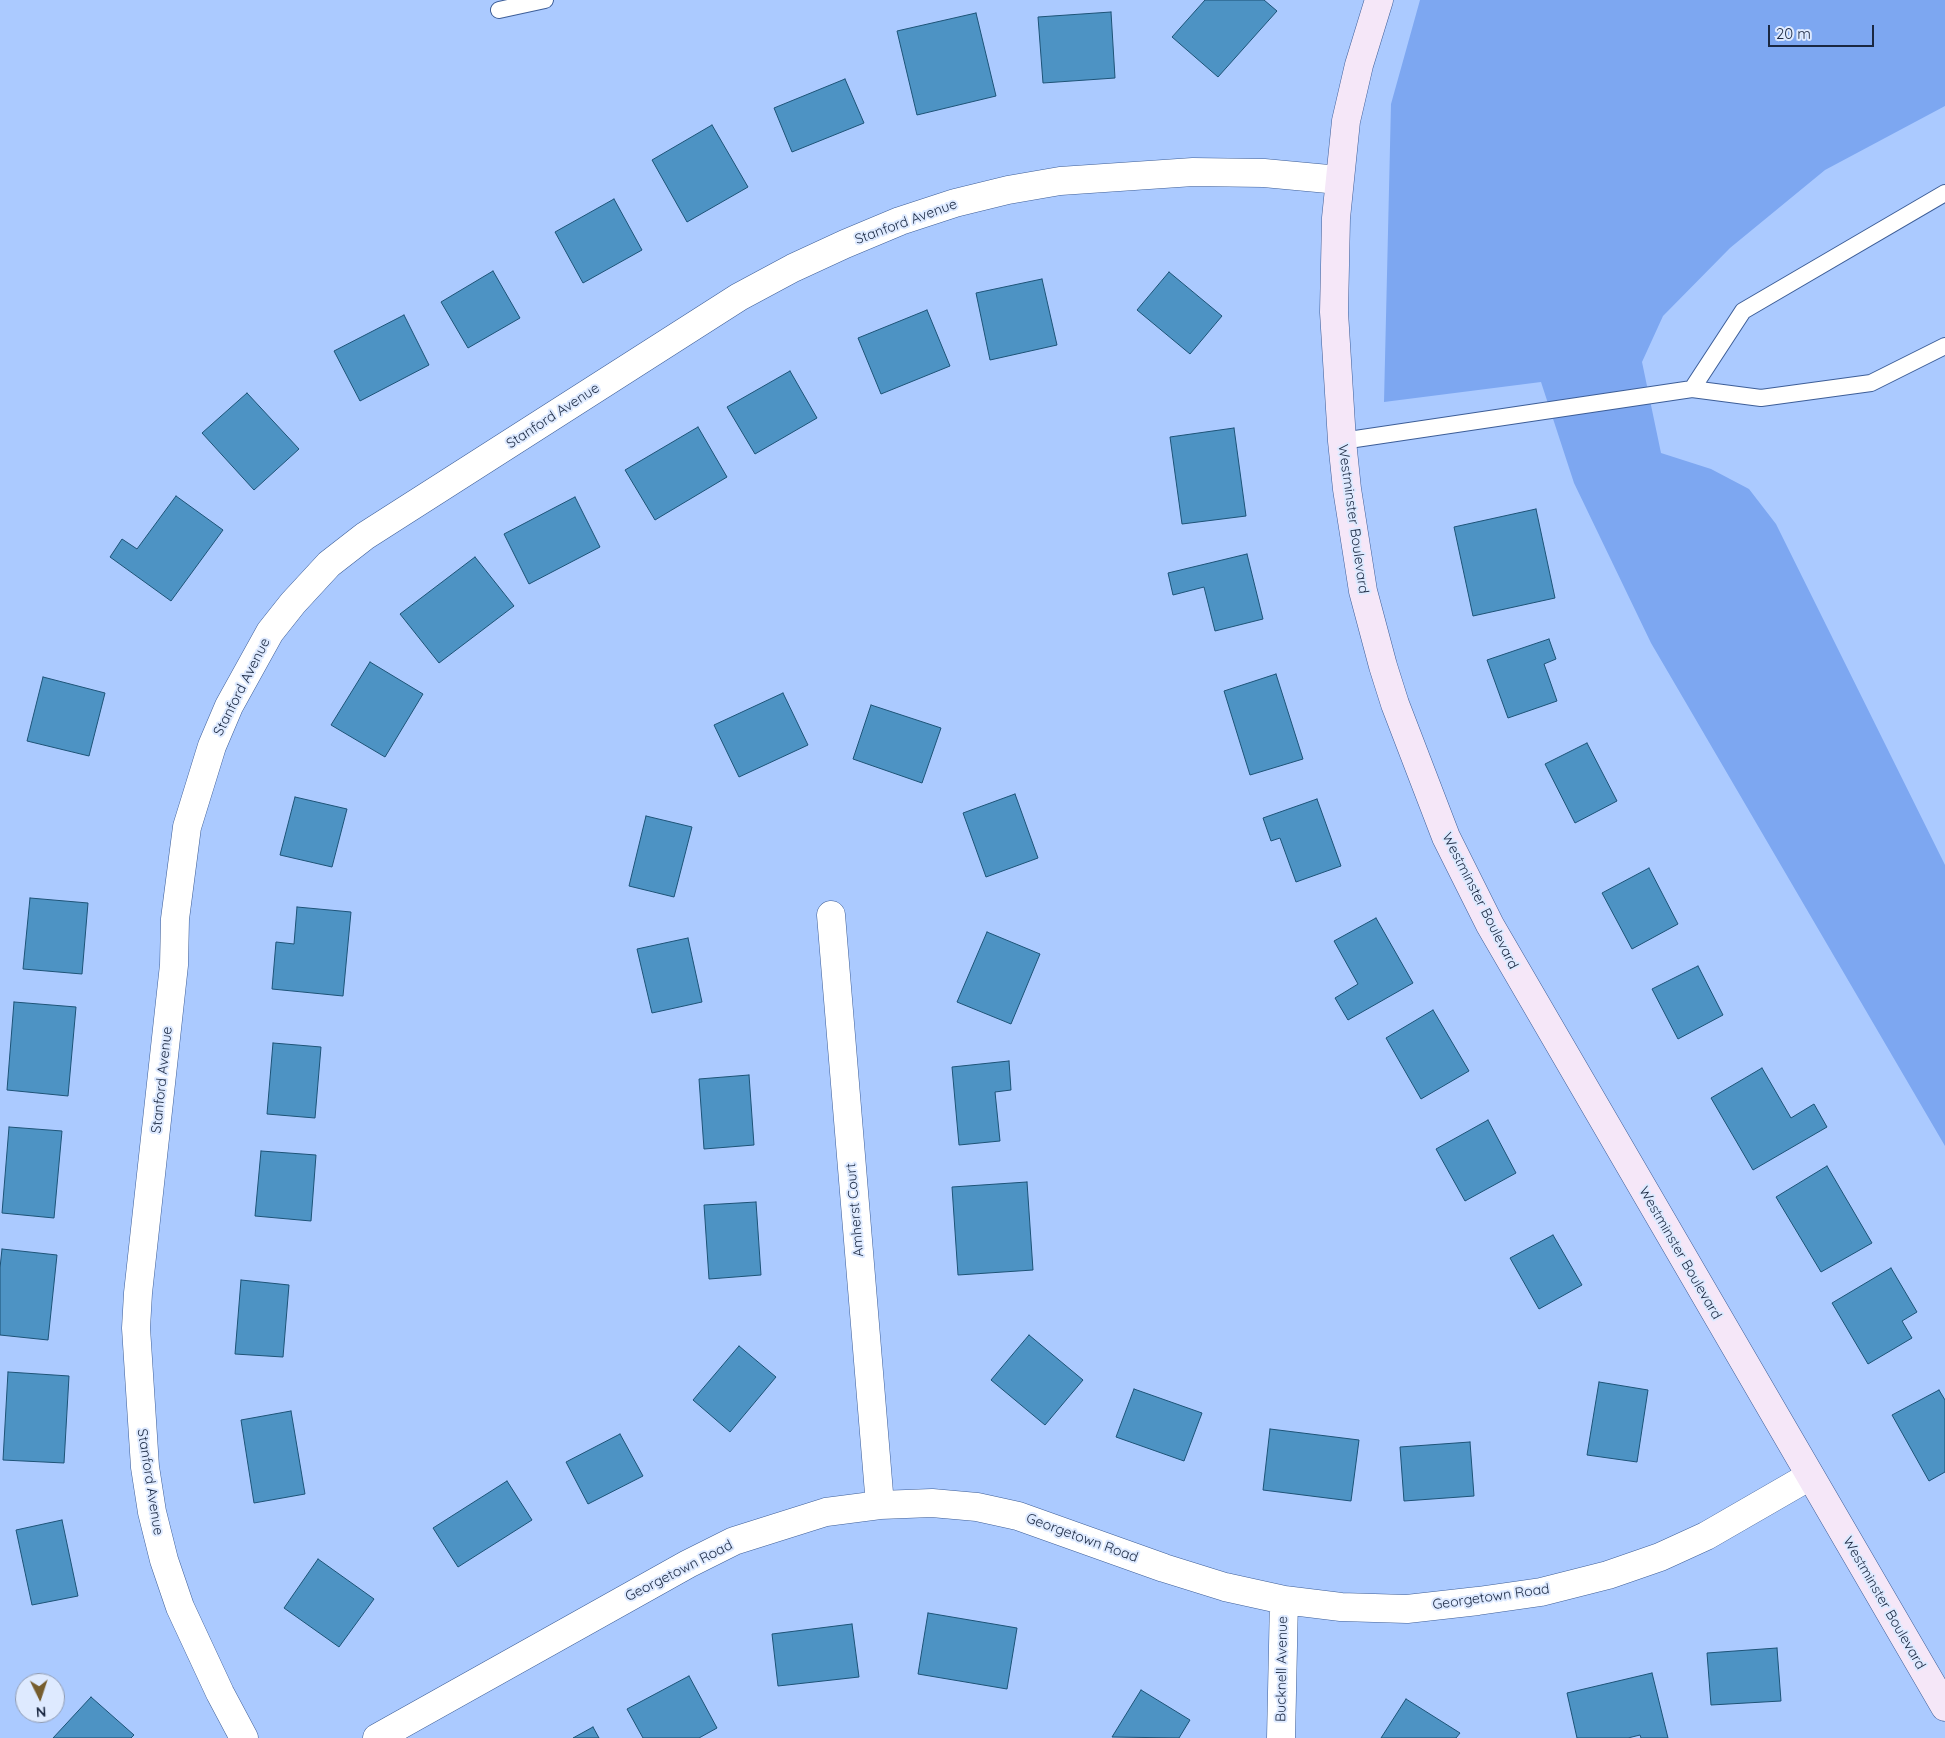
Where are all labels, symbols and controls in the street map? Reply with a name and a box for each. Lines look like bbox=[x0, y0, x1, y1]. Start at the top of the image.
scale bar bbox=[1770, 15, 1876, 47]
text: 20 m bbox=[1776, 24, 1811, 43]
street label: Stanford Avenue bbox=[853, 196, 959, 248]
street label: Stanford Avenue bbox=[503, 380, 603, 452]
street label: Westminster Boulevard bbox=[1334, 443, 1372, 595]
street label: Stanford Avenue bbox=[210, 635, 274, 739]
street label: Westminster Boulevard bbox=[1438, 830, 1522, 972]
street label: Stanford Avenue bbox=[148, 1026, 176, 1134]
street label: Amherst Court bbox=[843, 1162, 867, 1258]
street label: Westminster Boulevard bbox=[1635, 1184, 1725, 1322]
street label: Stanford Avenue bbox=[133, 1428, 167, 1536]
street label: Georgetown Road bbox=[1024, 1510, 1140, 1566]
street label: Westminster Boulevard bbox=[1839, 1534, 1929, 1672]
street label: Georgetown Road bbox=[623, 1537, 735, 1605]
street label: Georgetown Road bbox=[1431, 1580, 1551, 1614]
street label: Bucknell Avenue bbox=[1273, 1616, 1291, 1722]
north arrow bbox=[15, 1673, 65, 1723]
text: N bbox=[35, 1703, 47, 1721]

